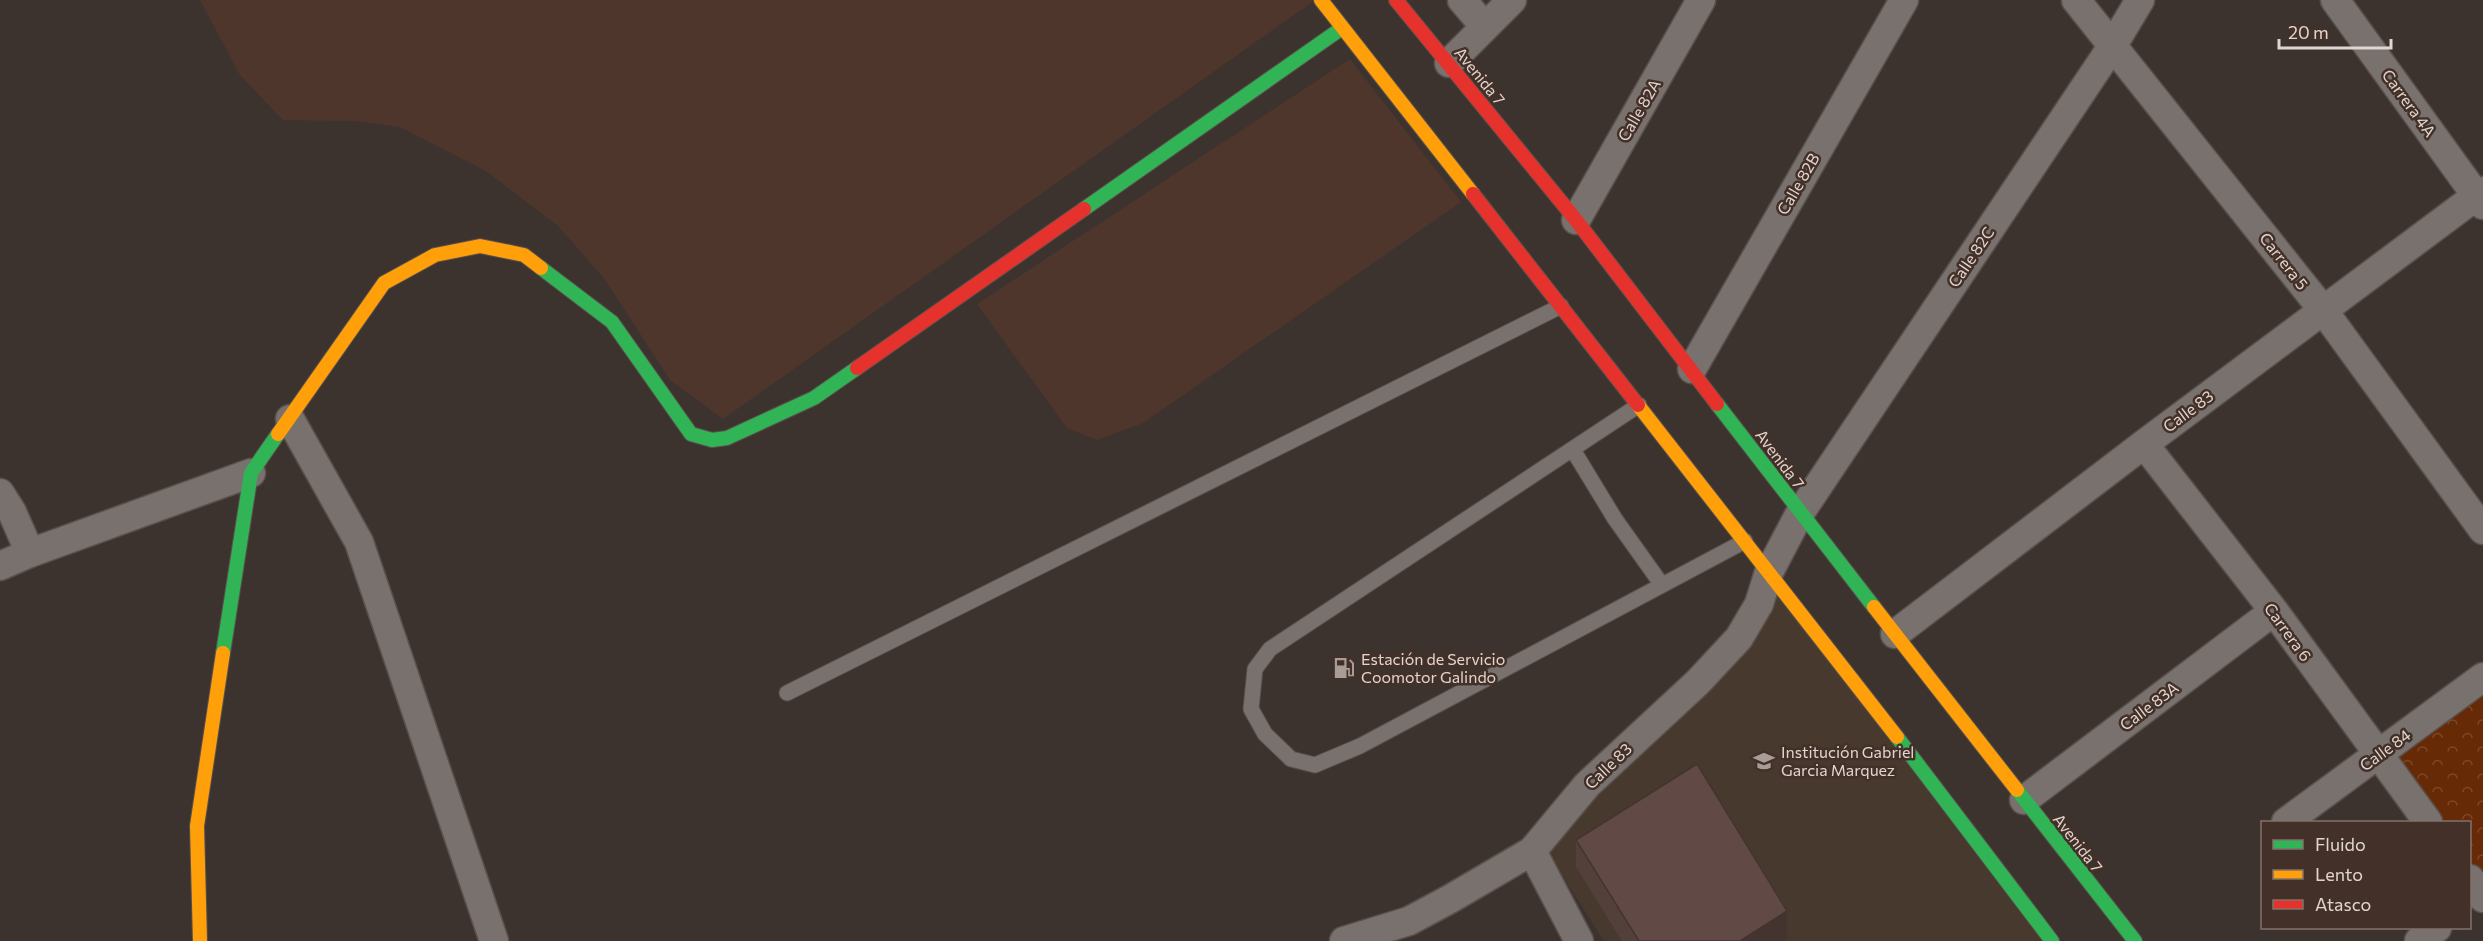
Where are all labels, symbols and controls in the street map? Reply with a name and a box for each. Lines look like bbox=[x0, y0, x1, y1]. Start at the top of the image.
scale bar bbox=[2279, 12, 2392, 50]
text: 20 m bbox=[2288, 21, 2329, 43]
street label: Avenida 7 bbox=[1451, 43, 1510, 109]
street label: Carrera 4A bbox=[2379, 65, 2440, 140]
street label: Calle 82A bbox=[1613, 75, 1664, 144]
street label: Calle 82B bbox=[1772, 150, 1823, 218]
street label: Calle 82C bbox=[1944, 223, 1998, 290]
street label: Carrera 5 bbox=[2256, 228, 2313, 293]
street label: Calle 83 bbox=[2159, 386, 2216, 436]
street label: Avenida 7 bbox=[1752, 425, 1809, 492]
street label: Carrera 6 bbox=[2261, 599, 2316, 665]
place label: Estación de Servicio Coomotor Galindo bbox=[1361, 649, 1505, 686]
fuel station icon: Estación de Servicio Coomotor Galindo bbox=[1332, 656, 1356, 680]
street label: Calle 83A bbox=[2116, 677, 2182, 734]
street label: Calle 84 bbox=[2356, 725, 2414, 774]
street label: Calle 83 bbox=[1580, 739, 1635, 793]
place label: Institución Gabriel Garcia Marquez bbox=[1781, 742, 1914, 779]
school or university icon: Institución Gabriel Garcia Marquez bbox=[1752, 749, 1776, 773]
street label: Avenida 7 bbox=[2050, 810, 2107, 876]
legend bbox=[2261, 821, 2471, 929]
text: Fluido bbox=[2315, 833, 2366, 855]
text: Lento bbox=[2315, 863, 2363, 885]
text: Atasco bbox=[2315, 893, 2371, 915]

